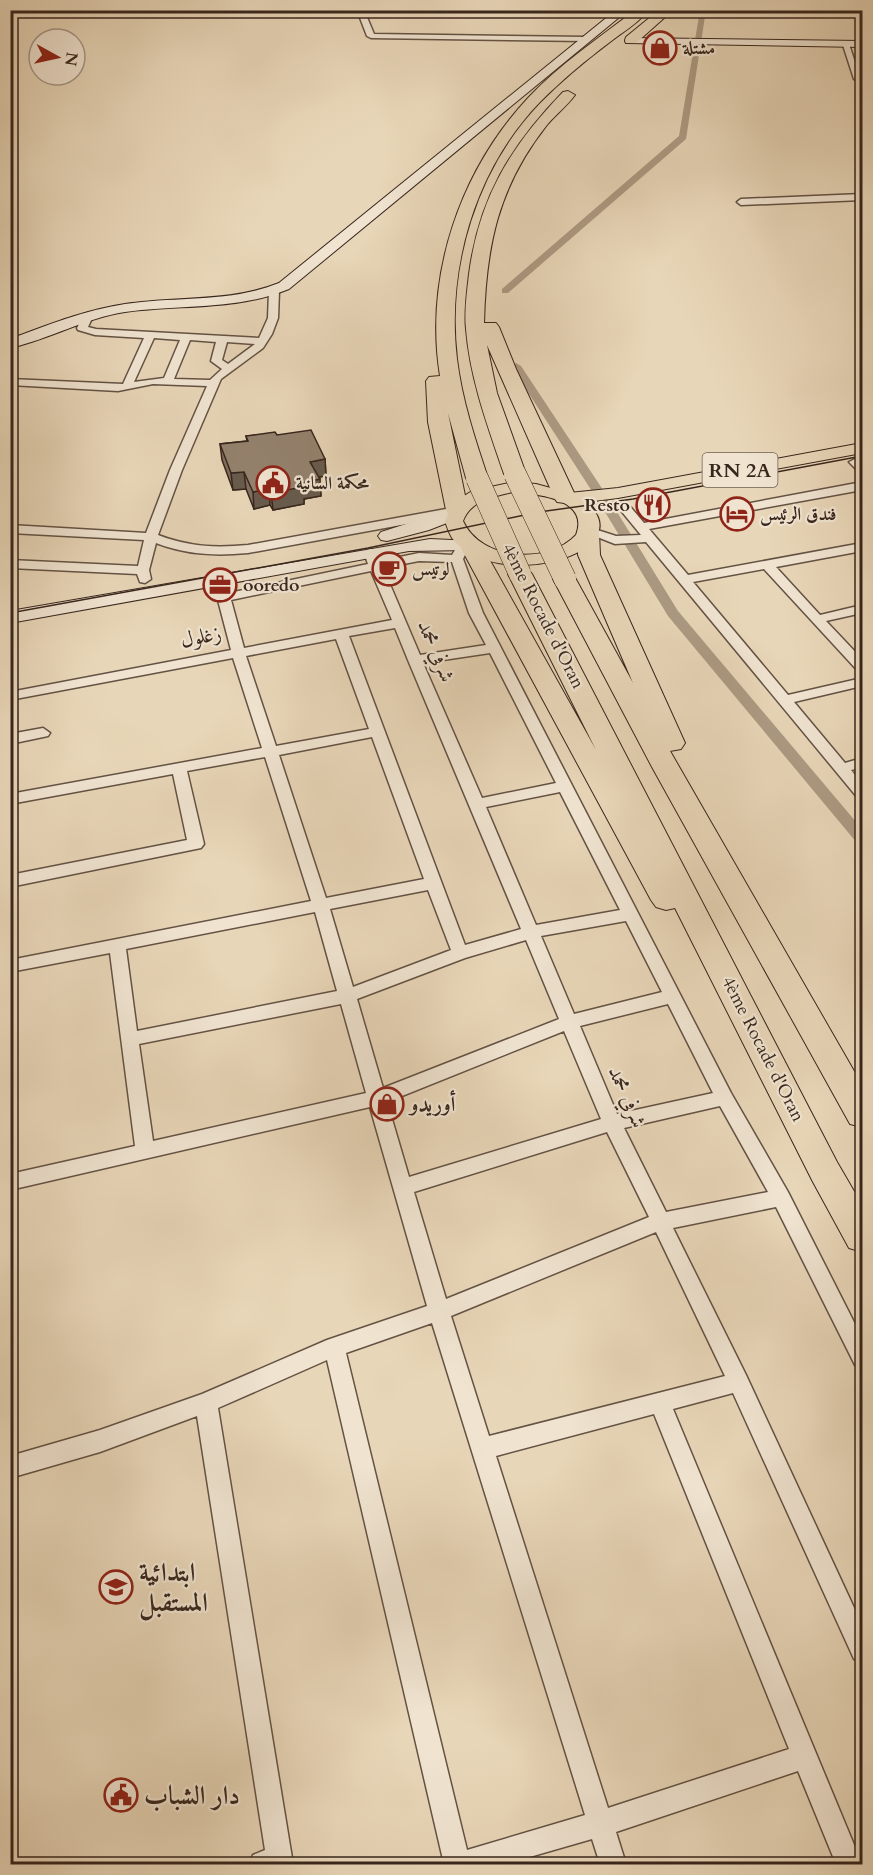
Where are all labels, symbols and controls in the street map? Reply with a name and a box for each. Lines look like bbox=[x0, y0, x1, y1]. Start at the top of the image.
north arrow bbox=[27, 27, 87, 87]
shop icon: مشتلة bbox=[642, 30, 678, 66]
place label: مشتلة bbox=[682, 36, 715, 61]
text: N bbox=[59, 51, 83, 67]
road number: RN 2A bbox=[702, 453, 777, 487]
public building icon: محكمة السانية bbox=[255, 465, 291, 501]
place label: محكمة السانية bbox=[296, 471, 370, 496]
restaurant icon: Resto bbox=[635, 487, 671, 523]
place label: Resto bbox=[584, 493, 630, 518]
hotel icon: فندق الرئيس bbox=[719, 496, 755, 532]
place label: فندق الرئيس bbox=[760, 502, 837, 527]
street label: 4ème Rocade d'Oran bbox=[495, 539, 591, 694]
cafe icon: لوتيس bbox=[371, 551, 407, 587]
place label: لوتيس bbox=[412, 557, 450, 582]
office icon: ooredo bbox=[202, 567, 238, 603]
place label: ooredo bbox=[243, 573, 300, 598]
street label: شرفي محمد bbox=[408, 616, 462, 687]
street label: زغلول bbox=[178, 619, 224, 655]
street label: 4ème Rocade d'Oran bbox=[715, 972, 811, 1127]
street label: شرفي محمد bbox=[599, 1062, 653, 1133]
shop icon: أوريدو bbox=[369, 1086, 405, 1122]
place label: أوريدو bbox=[408, 1090, 456, 1119]
place label: ابتدائية المستقبل bbox=[139, 1555, 208, 1621]
school or university icon: ابتدائية المستقبل bbox=[98, 1569, 134, 1605]
public building icon: دار الشباب bbox=[103, 1777, 139, 1813]
place label: دار الشباب bbox=[144, 1778, 240, 1813]

